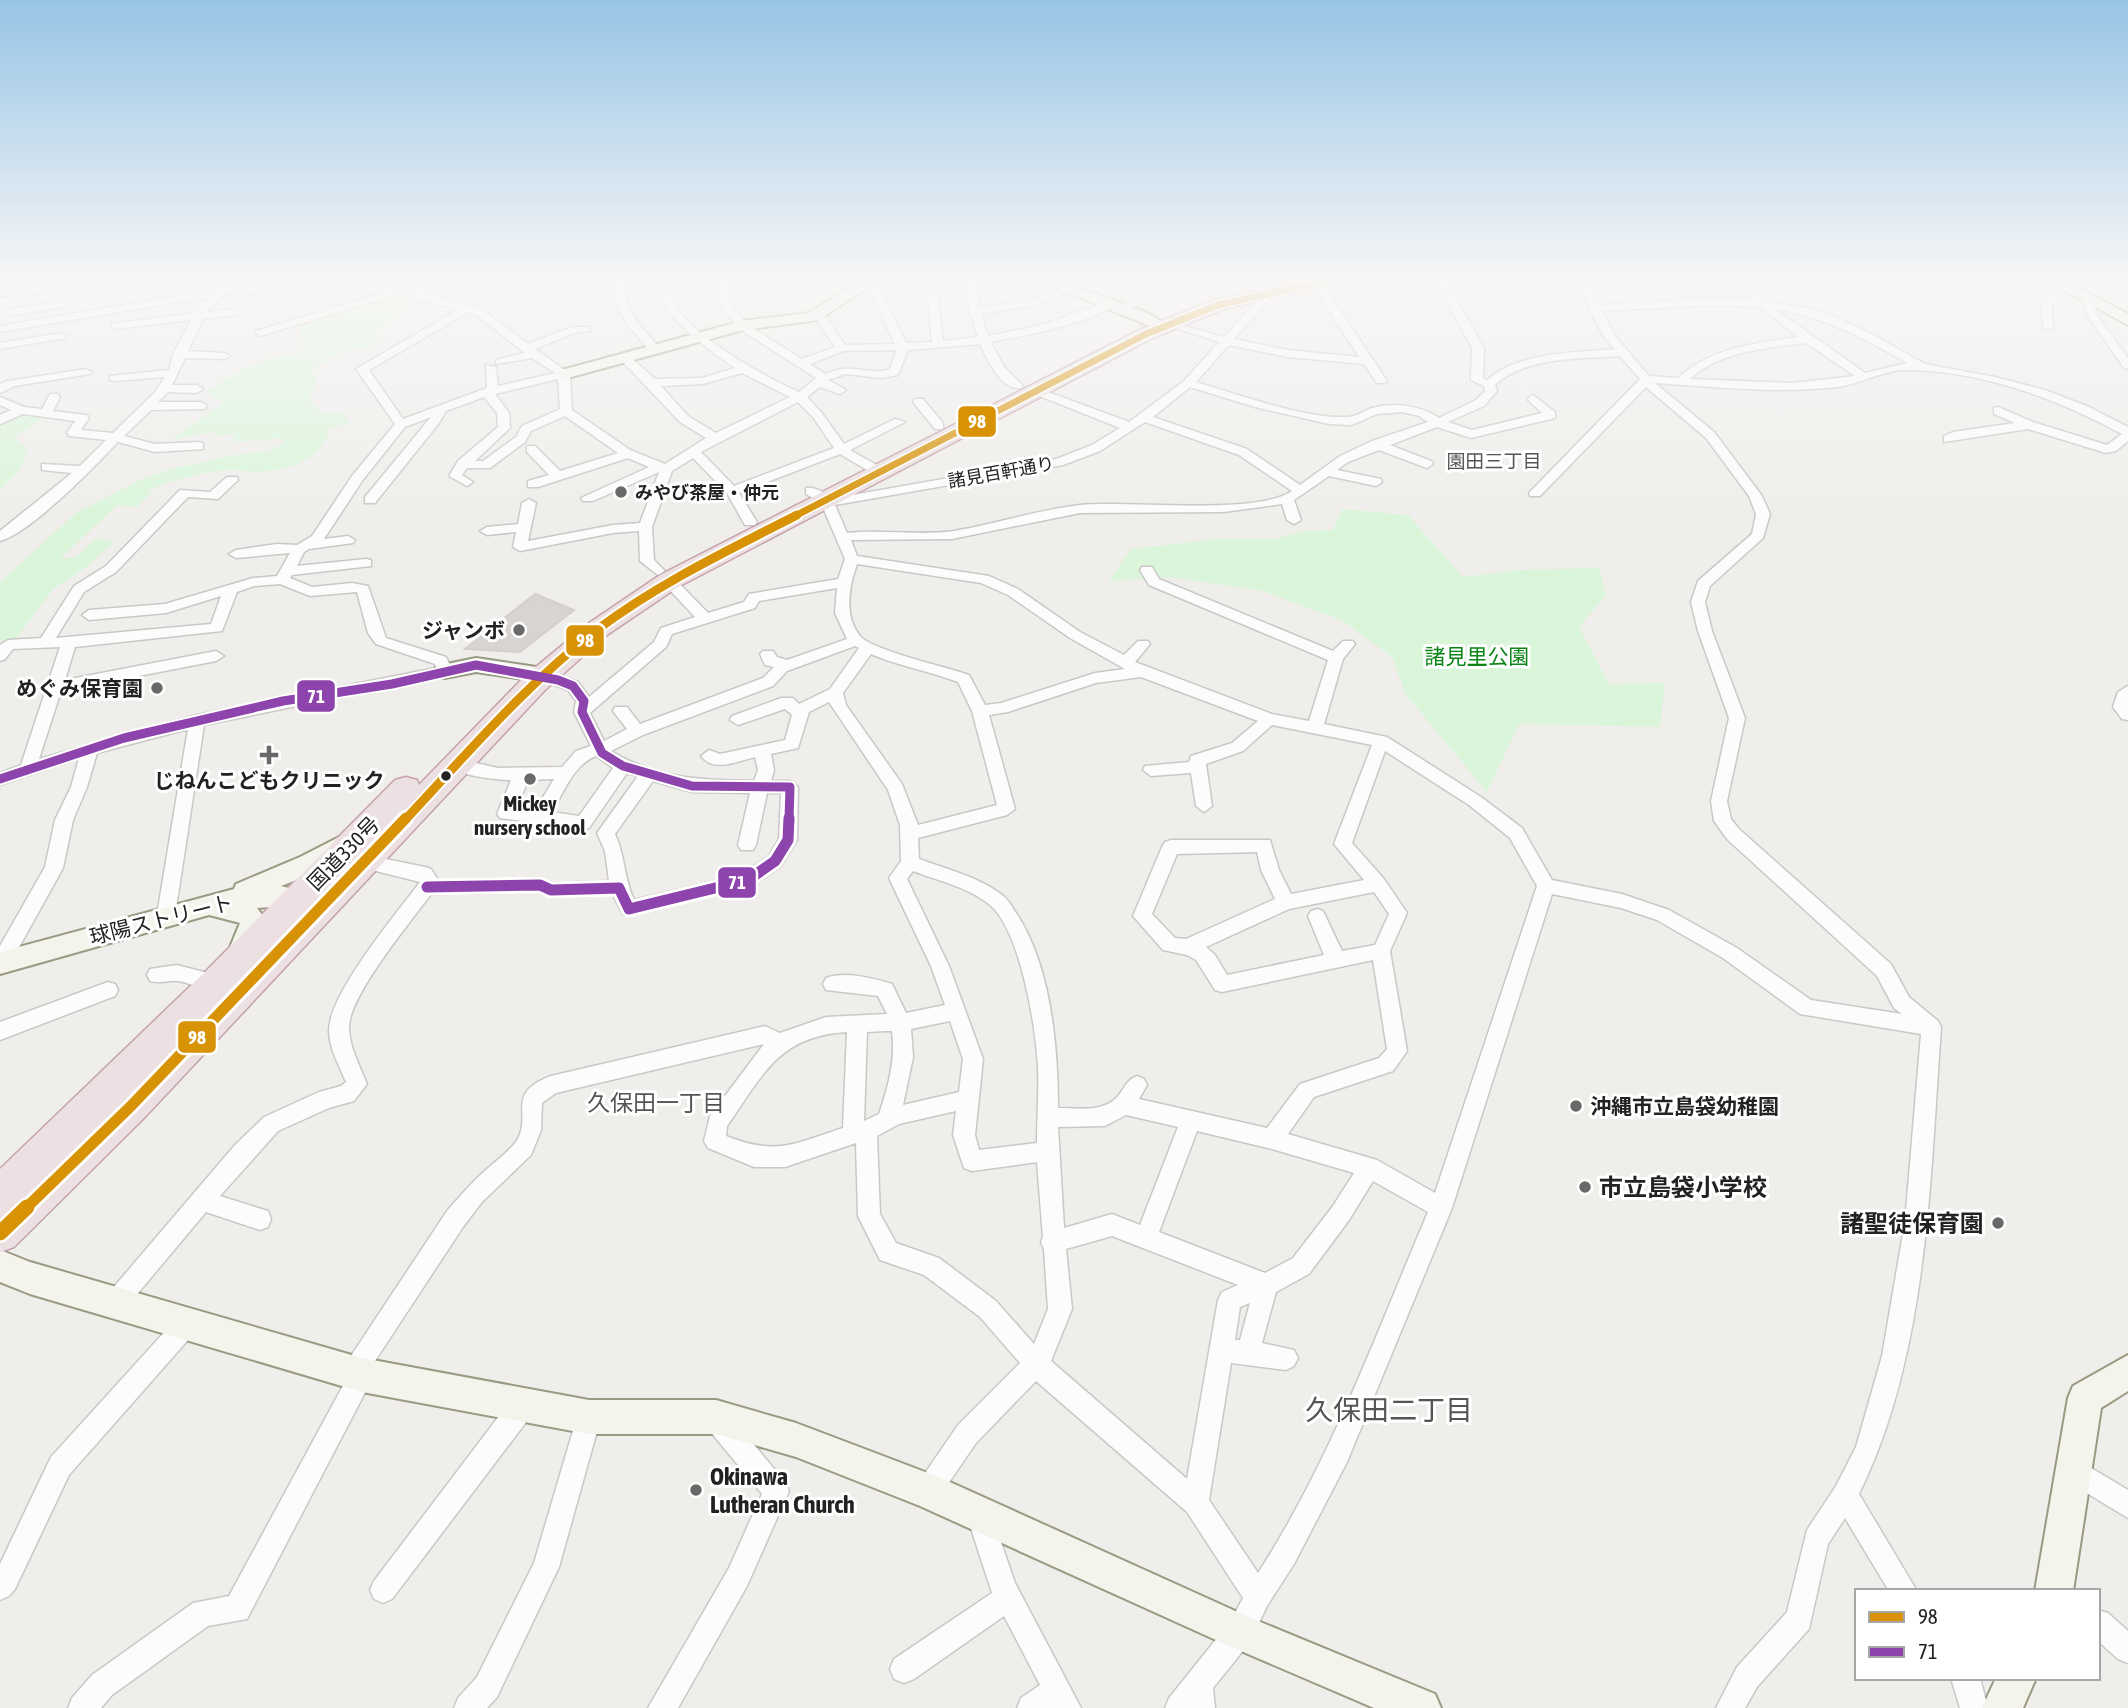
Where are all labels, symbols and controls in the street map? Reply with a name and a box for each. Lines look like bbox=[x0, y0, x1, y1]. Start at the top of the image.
line badge: 98 bbox=[957, 405, 997, 438]
text: 98 bbox=[968, 410, 986, 432]
district label: 園田三丁目 bbox=[1446, 450, 1542, 472]
street label: 諸見百軒通り bbox=[946, 452, 1056, 492]
place label: みやび茶屋・仲元 bbox=[635, 482, 779, 503]
marker: みやび茶屋・仲元 bbox=[613, 484, 629, 500]
place label: ジャンボ bbox=[422, 618, 505, 642]
marker: ジャンボ bbox=[511, 622, 527, 638]
line badge: 98 bbox=[565, 624, 605, 657]
text: 98 bbox=[576, 629, 594, 651]
park label: 諸見里公園 bbox=[1425, 644, 1530, 668]
place label: めぐみ保育園 bbox=[16, 676, 143, 700]
line badge: 71 bbox=[296, 679, 336, 713]
marker: めぐみ保育園 bbox=[149, 680, 165, 696]
text: 71 bbox=[307, 685, 325, 707]
marker: じねんこどもクリニック bbox=[259, 745, 279, 765]
place label: じねんこどもクリニック bbox=[154, 768, 385, 792]
unlabelled marker bbox=[439, 769, 453, 783]
marker: Mickey nursery school bbox=[522, 771, 538, 787]
place label: Mickey nursery school bbox=[474, 791, 586, 839]
street label: 国道330号 bbox=[302, 811, 384, 895]
line badge: 71 bbox=[717, 866, 757, 899]
text: 71 bbox=[728, 871, 746, 893]
street label: 球陽ストリート bbox=[87, 890, 235, 948]
line badge: 98 bbox=[177, 1020, 217, 1054]
text: 98 bbox=[188, 1026, 206, 1048]
district label: 久保田一丁目 bbox=[587, 1090, 725, 1116]
place label: 沖縄市立島袋幼稚園 bbox=[1590, 1094, 1779, 1118]
marker: 沖縄市立島袋幼稚園 bbox=[1568, 1098, 1584, 1114]
place label: 市立島袋小学校 bbox=[1599, 1174, 1767, 1201]
marker: 市立島袋小学校 bbox=[1577, 1179, 1593, 1195]
place label: 諸聖徒保育園 bbox=[1840, 1210, 1984, 1237]
marker: 諸聖徒保育園 bbox=[1990, 1215, 2006, 1231]
district label: 久保田二丁目 bbox=[1305, 1394, 1473, 1426]
place label: Okinawa Lutheran Church bbox=[710, 1463, 855, 1518]
marker: Okinawa Lutheran Church bbox=[688, 1482, 704, 1498]
legend bbox=[1855, 1589, 2100, 1680]
text: 98 bbox=[1918, 1604, 1938, 1628]
text: 71 bbox=[1918, 1639, 1938, 1663]

